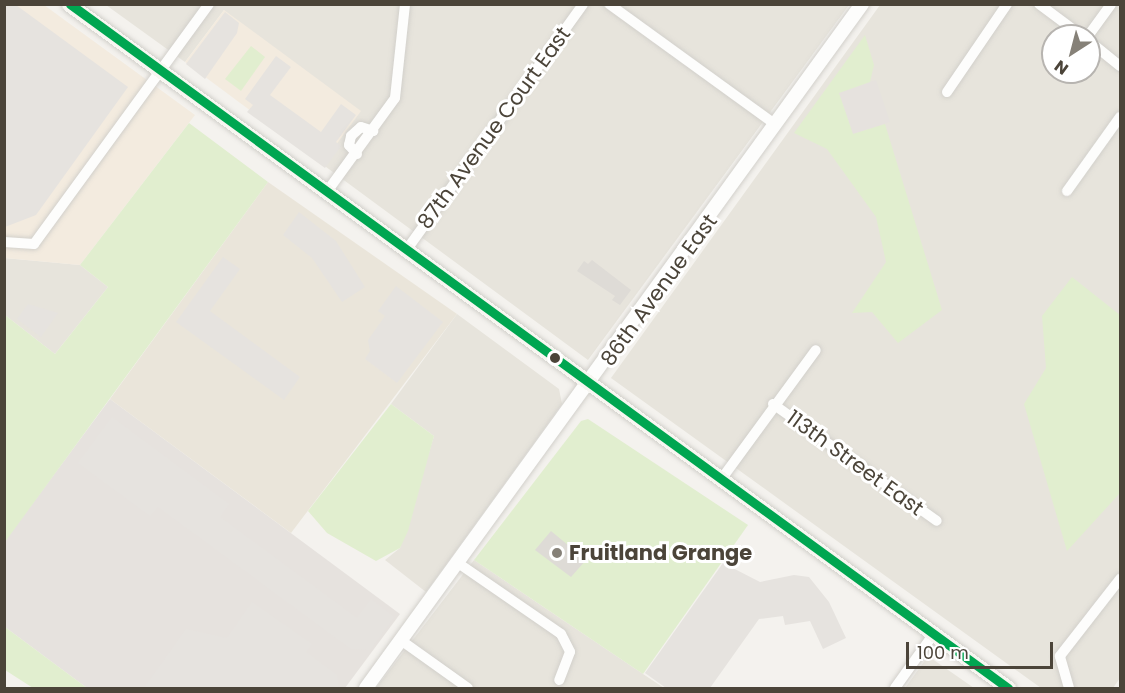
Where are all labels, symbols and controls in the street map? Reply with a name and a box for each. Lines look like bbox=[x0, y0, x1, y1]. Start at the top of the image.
street label: 87th Avenue Court East bbox=[412, 22, 576, 234]
north arrow bbox=[1041, 24, 1101, 84]
text: N bbox=[1050, 55, 1073, 80]
street label: 86th Avenue East bbox=[596, 209, 722, 371]
unlabelled marker bbox=[549, 352, 561, 364]
street label: 113th Street East bbox=[782, 405, 928, 521]
place label: Fruitland Grange bbox=[569, 540, 752, 566]
marker: Fruitland Grange bbox=[550, 546, 564, 560]
scale bar bbox=[909, 630, 1056, 668]
text: 100 m bbox=[917, 640, 969, 665]

